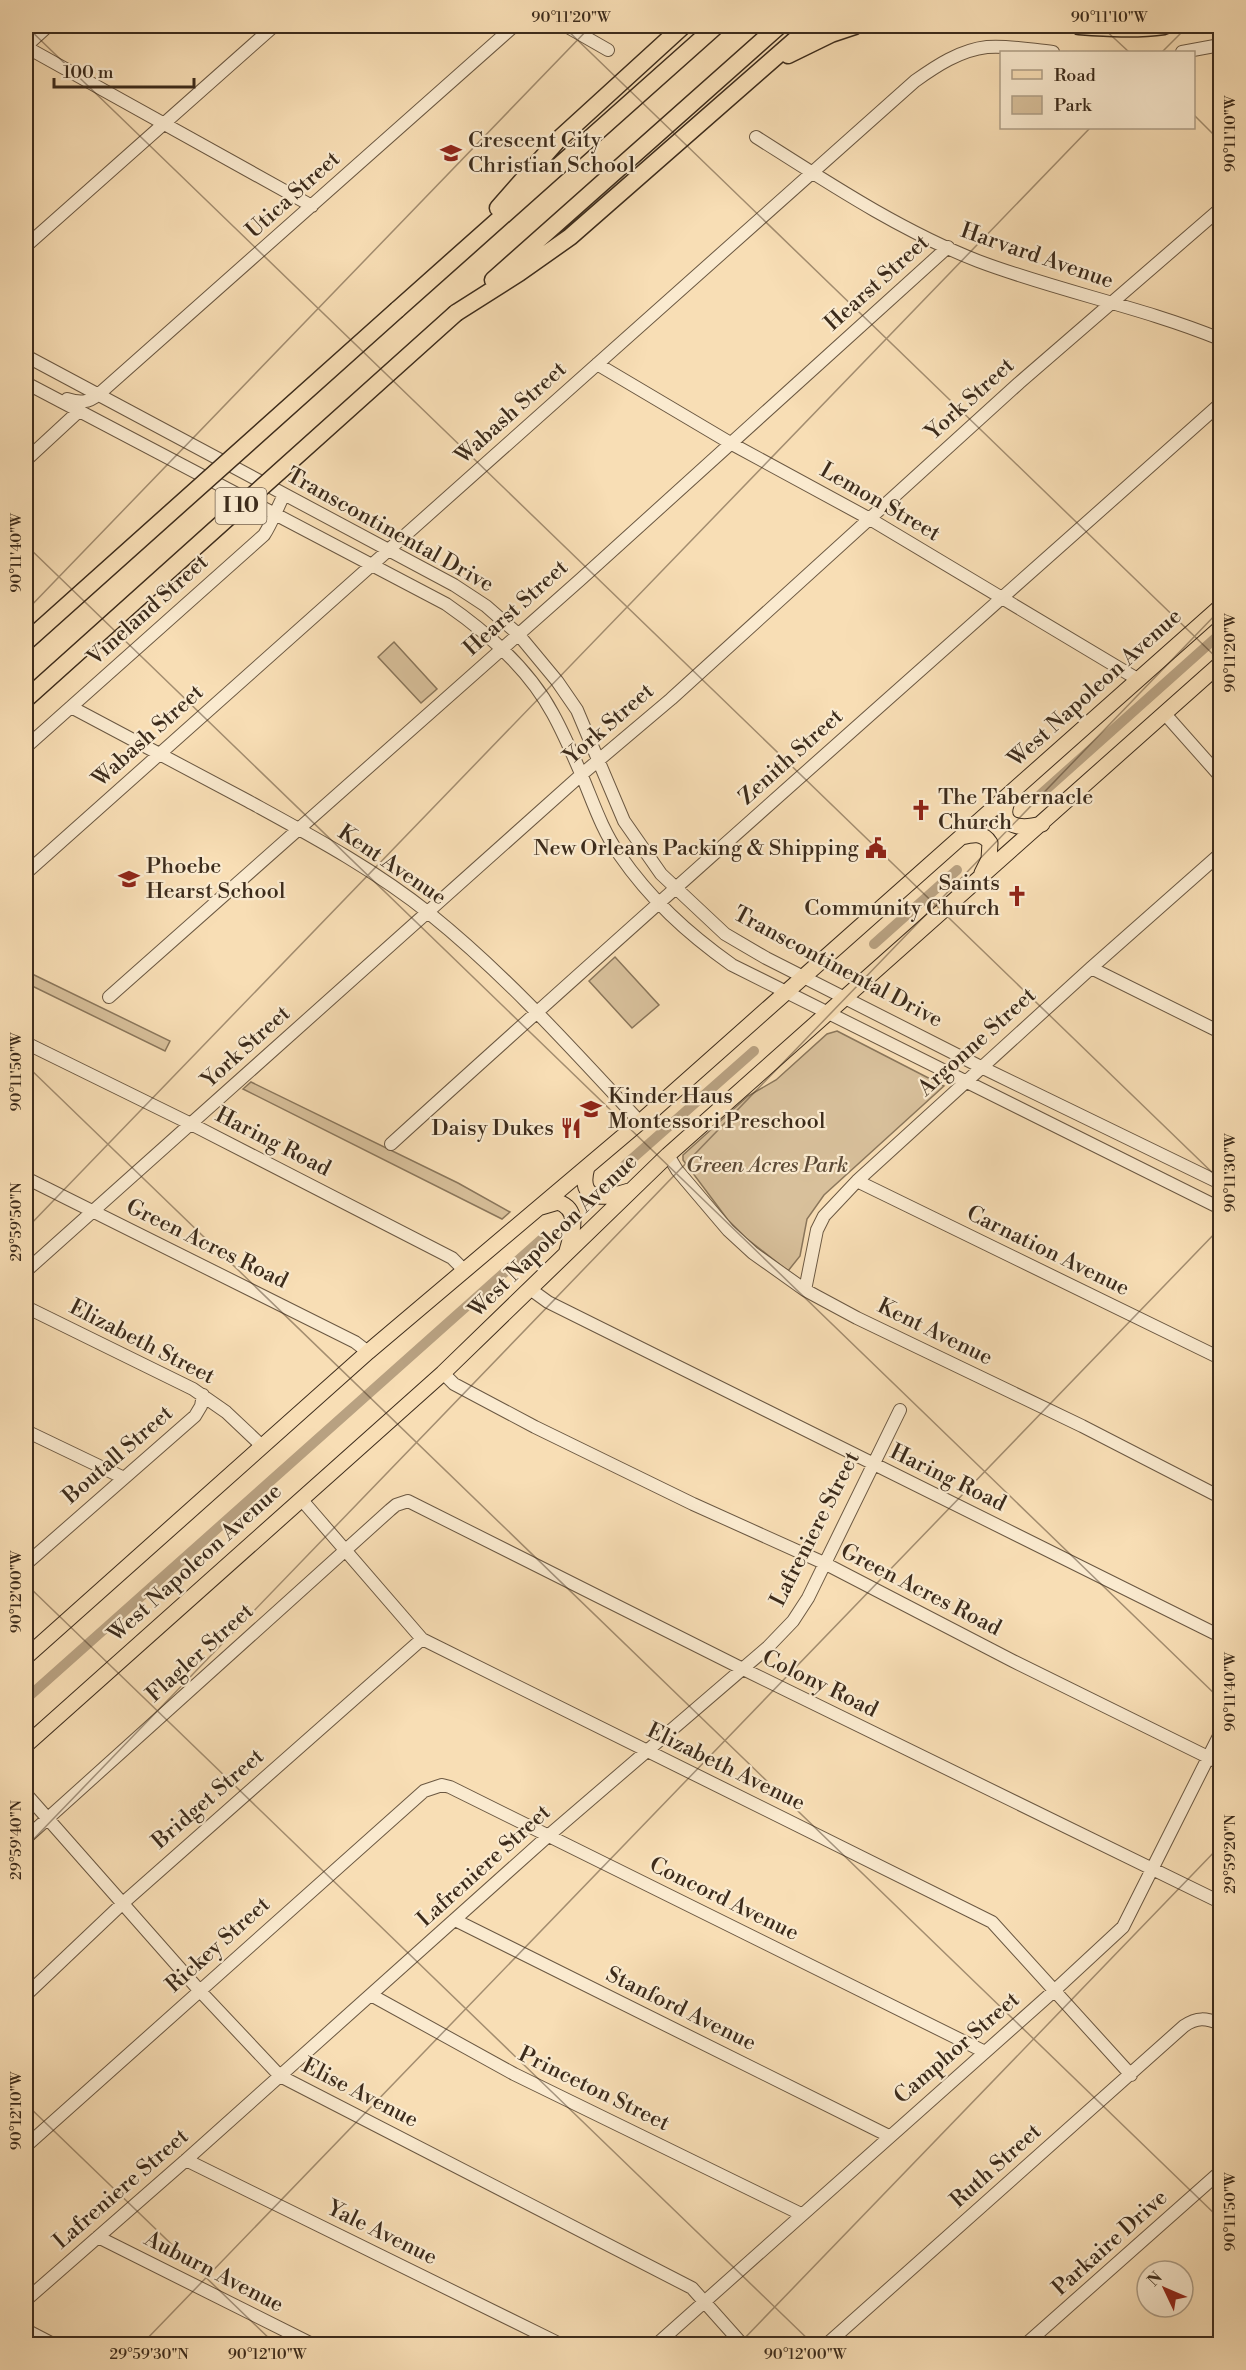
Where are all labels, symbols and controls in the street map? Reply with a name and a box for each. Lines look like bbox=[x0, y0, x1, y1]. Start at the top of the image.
text: 90°11'20"W bbox=[531, 8, 611, 27]
text: 90°11'10"W bbox=[1071, 8, 1148, 27]
scale bar bbox=[54, 51, 194, 89]
legend bbox=[1000, 51, 1195, 129]
text: 100 m bbox=[63, 61, 114, 84]
text: Road bbox=[1054, 64, 1097, 87]
text: Park bbox=[1054, 94, 1093, 117]
text: 90°11'10"W bbox=[1221, 95, 1240, 172]
place label: Crescent City Christian School bbox=[468, 127, 635, 179]
school or university icon: Crescent City Christian School bbox=[439, 141, 463, 165]
street label: Utica Street bbox=[240, 146, 346, 244]
street label: Harvard Avenue bbox=[957, 217, 1117, 295]
street label: Hearst Street bbox=[819, 229, 935, 337]
street label: York Street bbox=[919, 352, 1020, 447]
street label: Wabash Street bbox=[449, 356, 572, 471]
street label: Lemon Street bbox=[815, 457, 945, 547]
street label: Transcontinental Drive bbox=[282, 462, 498, 598]
road number: I 10 bbox=[216, 488, 266, 524]
text: 90°11'40"W bbox=[7, 513, 26, 593]
street label: Vineland Street bbox=[81, 548, 214, 672]
street label: Hearst Street bbox=[458, 554, 574, 662]
street label: West Napoleon Avenue bbox=[1002, 603, 1187, 774]
text: 90°11'20"W bbox=[1221, 613, 1240, 693]
street label: York Street bbox=[558, 678, 660, 771]
street label: Wabash Street bbox=[86, 679, 209, 794]
street label: Zenith Street bbox=[733, 703, 849, 811]
place label: The Tabernacle Church bbox=[938, 784, 1093, 836]
church icon: The Tabernacle Church bbox=[909, 798, 933, 822]
street label: Kent Avenue bbox=[333, 819, 451, 911]
place label: New Orleans Packing & Shipping bbox=[534, 835, 860, 862]
public building icon: New Orleans Packing & Shipping bbox=[864, 836, 888, 860]
place label: Phoebe Hearst School bbox=[146, 853, 286, 905]
school or university icon: Phoebe Hearst School bbox=[117, 867, 141, 891]
place label: Saints Community Church bbox=[804, 870, 1000, 922]
church icon: Saints Community Church bbox=[1005, 884, 1029, 908]
street label: Transcontinental Drive bbox=[729, 900, 947, 1034]
street label: Argonne Street bbox=[912, 982, 1042, 1103]
street label: York Street bbox=[195, 1000, 296, 1095]
text: 90°11'50"W bbox=[7, 1032, 26, 1112]
place label: Kinder Haus Montessori Preschool bbox=[608, 1083, 826, 1135]
school or university icon: Kinder Haus Montessori Preschool bbox=[579, 1097, 603, 1121]
street label: Haring Road bbox=[211, 1101, 336, 1183]
place label: Daisy Dukes bbox=[432, 1115, 554, 1142]
restaurant icon: Daisy Dukes bbox=[559, 1116, 583, 1140]
text: 90°11'30"W bbox=[1221, 1133, 1240, 1213]
street label: West Napoleon Avenue bbox=[462, 1148, 643, 1324]
park label: Green Acres Park bbox=[686, 1152, 848, 1179]
text: 29°59'50"N bbox=[7, 1182, 26, 1262]
street label: Green Acres Road bbox=[122, 1193, 293, 1295]
street label: Carnation Avenue bbox=[962, 1200, 1134, 1302]
street label: Kent Avenue bbox=[873, 1292, 997, 1372]
street label: Elizabeth Street bbox=[65, 1294, 219, 1390]
street label: Boutall Street bbox=[57, 1400, 179, 1511]
street label: Haring Road bbox=[885, 1438, 1011, 1518]
street label: Lafreniere Street bbox=[764, 1447, 866, 1611]
street label: West Napoleon Avenue bbox=[102, 1478, 287, 1649]
street label: Green Acres Road bbox=[836, 1538, 1006, 1642]
text: 90°12'00"W bbox=[7, 1550, 26, 1633]
street label: Flagler Street bbox=[141, 1598, 259, 1708]
street label: Colony Road bbox=[758, 1644, 883, 1724]
text: 90°11'40"W bbox=[1221, 1652, 1240, 1732]
street label: Elizabeth Avenue bbox=[643, 1717, 809, 1817]
street label: Bridget Street bbox=[146, 1743, 270, 1856]
street label: Lafreniere Street bbox=[412, 1799, 556, 1933]
text: 29°59'40"N bbox=[7, 1800, 26, 1880]
text: 29°59'20"N bbox=[1221, 1814, 1240, 1894]
street label: Concord Avenue bbox=[645, 1851, 803, 1947]
street label: Rickey Street bbox=[160, 1891, 276, 1999]
street label: Stanford Avenue bbox=[601, 1961, 761, 2057]
street label: Camphor Street bbox=[889, 1986, 1025, 2110]
street label: Princeton Street bbox=[514, 2041, 674, 2137]
street label: Elise Avenue bbox=[297, 2052, 423, 2134]
text: 90°12'10"W bbox=[7, 2071, 26, 2150]
street label: Ruth Street bbox=[945, 2118, 1047, 2214]
street label: Lafreniere Street bbox=[48, 2123, 194, 2255]
text: 90°11'50"W bbox=[1221, 2172, 1240, 2252]
street label: Parkaire Drive bbox=[1047, 2184, 1173, 2302]
street label: Yale Avenue bbox=[322, 2194, 441, 2271]
street label: Auburn Avenue bbox=[139, 2225, 288, 2319]
north arrow bbox=[1135, 2259, 1195, 2319]
text: N bbox=[1143, 2268, 1167, 2291]
text: 29°59'30"N bbox=[109, 2345, 189, 2364]
text: 90°12'10"W bbox=[228, 2345, 307, 2364]
text: 90°12'00"W bbox=[764, 2345, 847, 2364]

